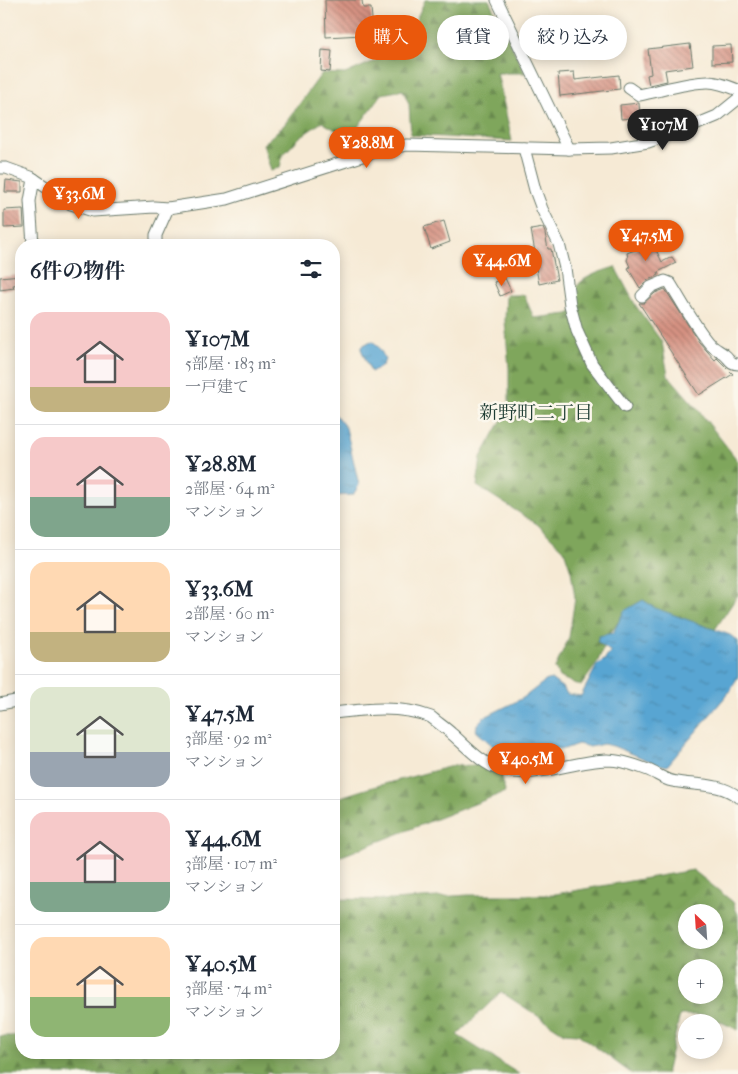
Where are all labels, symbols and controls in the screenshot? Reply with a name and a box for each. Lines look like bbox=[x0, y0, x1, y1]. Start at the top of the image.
chip: 購入 bbox=[355, 15, 427, 60]
chip: 賃貸 bbox=[437, 15, 509, 60]
chip: 絞り込み bbox=[519, 15, 627, 60]
pin: ¥107M bbox=[628, 108, 698, 151]
text: ¥107M bbox=[638, 115, 688, 134]
pin: ¥28.8M bbox=[326, 126, 408, 169]
text: ¥28.8M bbox=[340, 133, 394, 152]
pin: ¥33.6M bbox=[38, 178, 120, 220]
text: ¥33.6M bbox=[53, 184, 105, 203]
pin: ¥47.5M bbox=[605, 220, 687, 262]
text: ¥47.5M bbox=[620, 226, 672, 245]
pin: ¥44.6M bbox=[461, 244, 543, 287]
text: ¥44.6M bbox=[473, 251, 531, 270]
icon: filters bbox=[297, 255, 325, 283]
text: 6件の物件 bbox=[30, 259, 125, 283]
text: ¥107M bbox=[185, 327, 250, 351]
icon: home bbox=[70, 332, 130, 392]
text: 5部屋 · 183 m² bbox=[185, 354, 276, 373]
text: 一戸建て bbox=[185, 377, 249, 396]
district label: 新野町二丁目 bbox=[479, 402, 593, 424]
text: ¥28.8M bbox=[185, 452, 256, 476]
icon: home bbox=[70, 457, 130, 517]
text: 2部屋 · 64 m² bbox=[185, 479, 275, 498]
text: マンション bbox=[185, 502, 264, 521]
text: ¥33.6M bbox=[185, 577, 253, 601]
icon: home bbox=[70, 582, 130, 642]
text: 2部屋 · 60 m² bbox=[185, 604, 274, 623]
text: マンション bbox=[185, 627, 264, 646]
text: ¥47.5M bbox=[185, 702, 254, 726]
icon: home bbox=[70, 707, 130, 767]
text: 3部屋 · 92 m² bbox=[185, 729, 272, 748]
pin: ¥40.5M bbox=[485, 742, 567, 785]
text: ¥40.5M bbox=[499, 749, 553, 768]
text: マンション bbox=[185, 752, 264, 771]
text: ¥44.6M bbox=[185, 827, 261, 851]
icon: home bbox=[70, 832, 130, 892]
text: 3部屋 · 107 m² bbox=[185, 854, 277, 873]
text: マンション bbox=[185, 877, 264, 896]
north arrow bbox=[678, 904, 722, 949]
map controls bbox=[678, 904, 723, 1059]
text: ¥40.5M bbox=[185, 952, 257, 976]
icon: home bbox=[70, 957, 130, 1017]
button: + bbox=[678, 959, 723, 1004]
text: 3部屋 · 74 m² bbox=[185, 979, 272, 998]
text: マンション bbox=[185, 1002, 264, 1021]
button: − bbox=[678, 1014, 723, 1059]

